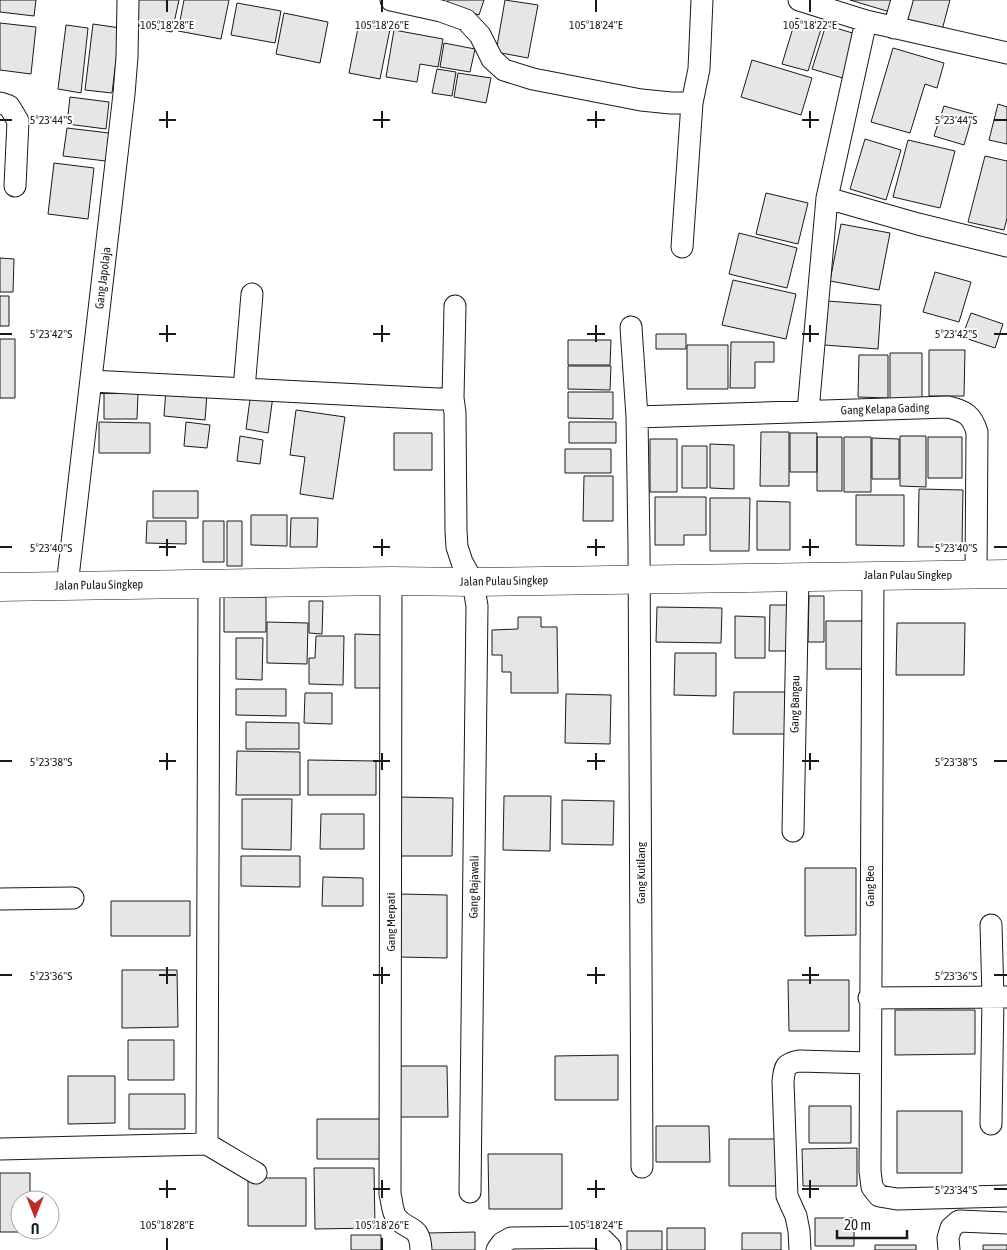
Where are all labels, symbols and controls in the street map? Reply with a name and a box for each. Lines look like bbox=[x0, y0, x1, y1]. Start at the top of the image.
text: 105°18'28"E bbox=[140, 18, 194, 32]
text: 105°18'26"E bbox=[355, 18, 409, 32]
text: 105°18'24"E bbox=[569, 18, 623, 32]
text: 105°18'22"E bbox=[783, 18, 837, 32]
text: 5°23'44"S bbox=[30, 113, 72, 127]
text: 5°23'44"S bbox=[935, 113, 977, 127]
street label: Gang Japolaja bbox=[92, 246, 114, 310]
text: 5°23'42"S bbox=[30, 327, 72, 341]
text: 5°23'42"S bbox=[935, 327, 977, 341]
street label: Gang Kelapa Gading bbox=[840, 400, 930, 418]
text: 5°23'40"S bbox=[30, 541, 72, 555]
text: 5°23'40"S bbox=[935, 541, 977, 555]
street label: Jalan Pulau Singkep bbox=[864, 568, 953, 582]
street label: Jalan Pulau Singkep bbox=[460, 573, 549, 589]
street label: Jalan Pulau Singkep bbox=[55, 577, 144, 593]
street label: Gang Bangau bbox=[787, 675, 803, 733]
text: 5°23'38"S bbox=[30, 755, 72, 769]
text: 5°23'38"S bbox=[935, 755, 977, 769]
street label: Gang Kutilang bbox=[634, 841, 648, 904]
street label: Gang Rajawali bbox=[466, 855, 482, 919]
street label: Gang Beo bbox=[863, 865, 877, 907]
street label: Gang Merpati bbox=[384, 892, 398, 952]
text: 5°23'36"S bbox=[30, 969, 72, 983]
text: 5°23'36"S bbox=[935, 969, 977, 983]
text: 5°23'34"S bbox=[935, 1183, 977, 1197]
north arrow bbox=[10, 1190, 60, 1240]
scale bar bbox=[837, 1208, 907, 1240]
text: 20 m bbox=[844, 1216, 871, 1233]
text: 105°18'28"E bbox=[140, 1218, 194, 1232]
text: 105°18'26"E bbox=[355, 1218, 409, 1232]
text: 105°18'24"E bbox=[569, 1218, 623, 1232]
text: U bbox=[31, 1220, 39, 1236]

